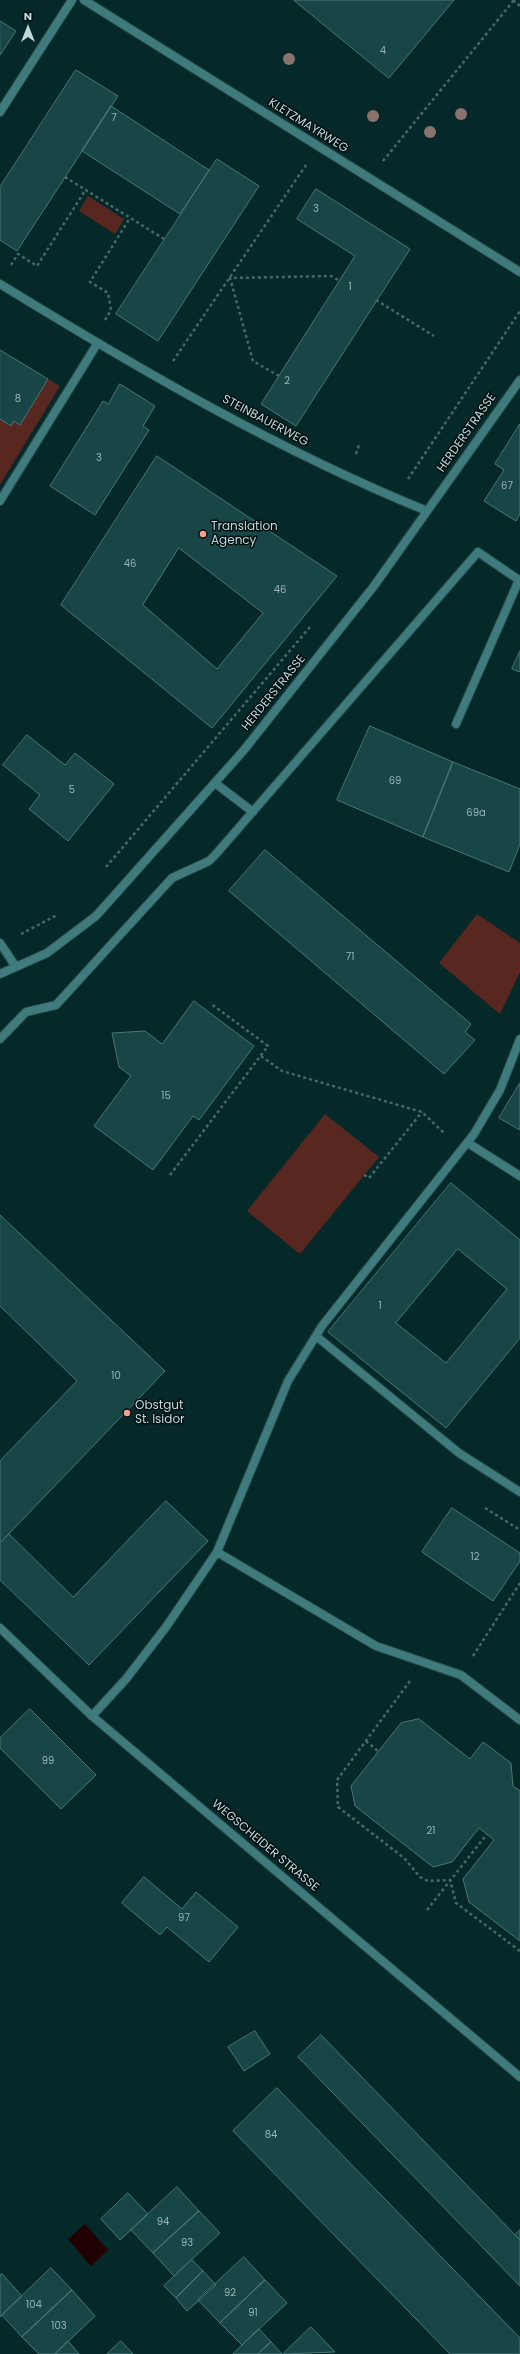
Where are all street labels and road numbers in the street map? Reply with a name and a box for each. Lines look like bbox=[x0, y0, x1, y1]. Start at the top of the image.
street label: KLETZMAYRWEG bbox=[265, 96, 351, 156]
street label: HERDERSTRASSE bbox=[434, 391, 500, 475]
street label: STEINBAUERWEG bbox=[220, 392, 310, 450]
street label: HERDERSTRASSE bbox=[239, 652, 309, 734]
street label: WEGSCHEIDER STRASSE bbox=[209, 1797, 321, 1895]

